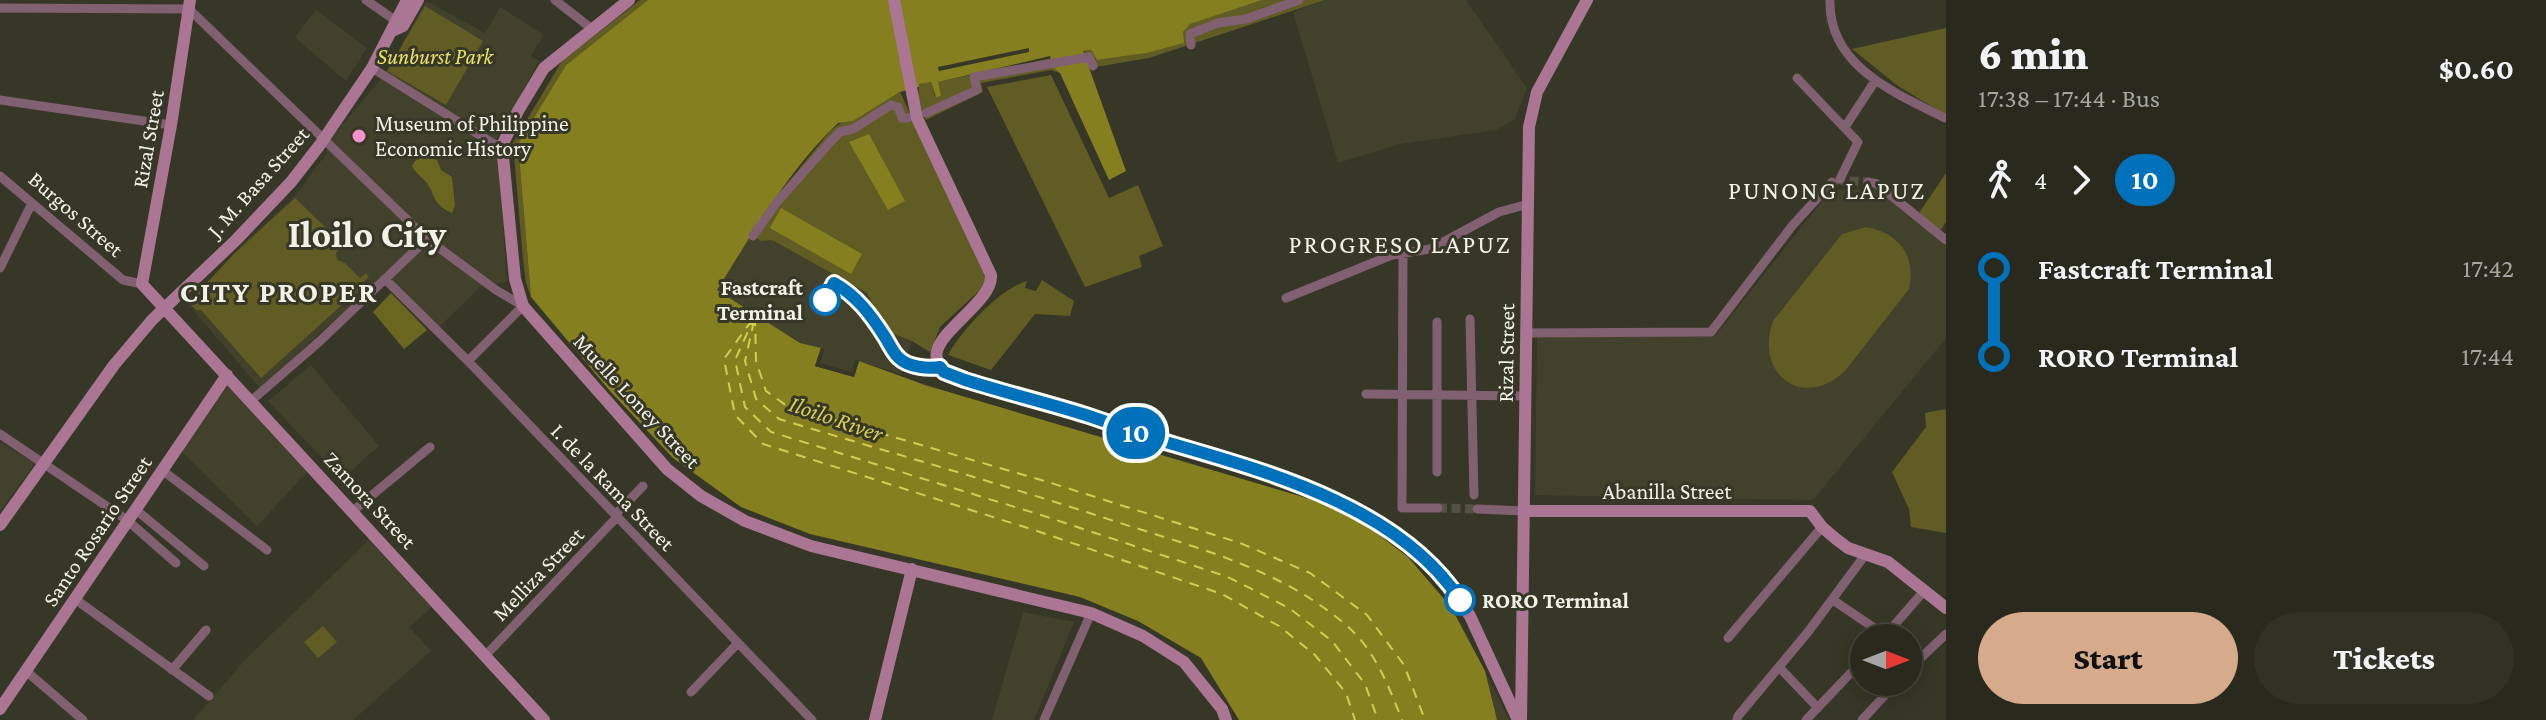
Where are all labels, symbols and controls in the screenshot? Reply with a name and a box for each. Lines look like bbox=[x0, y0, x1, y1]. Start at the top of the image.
text: 6 min bbox=[1978, 30, 2088, 78]
park label: Sunburst Park bbox=[377, 44, 494, 69]
text: $0.60 bbox=[2439, 52, 2514, 85]
text: 17:38 – 17:44 · Bus bbox=[1978, 84, 2160, 113]
street label: Rizal Street bbox=[127, 87, 169, 190]
place label: Museum of Philippine Economic History bbox=[375, 111, 569, 161]
street label: J. M. Basa Street bbox=[201, 121, 315, 244]
marker: Museum of Philippine Economic History bbox=[350, 127, 368, 145]
icon: walk bbox=[1978, 158, 2022, 202]
icon: forward bbox=[2059, 158, 2103, 202]
text: 10 bbox=[2131, 164, 2159, 195]
street label: Burgos Street bbox=[24, 166, 129, 262]
text: 4 bbox=[2034, 166, 2047, 195]
district label: PUNONG LAPUZ bbox=[1728, 176, 1926, 205]
district label: Iloilo City bbox=[288, 213, 447, 255]
district label: PROGRESO LAPUZ bbox=[1288, 230, 1512, 259]
text: Fastcraft Terminal bbox=[2038, 252, 2273, 285]
text: 17:42 bbox=[2462, 254, 2514, 283]
district label: CITY PROPER bbox=[180, 275, 378, 308]
place label: Fastcraft Terminal bbox=[717, 275, 804, 325]
marker: Fastcraft Terminal bbox=[810, 285, 840, 315]
street label: Rizal Street bbox=[1493, 303, 1519, 403]
street label: Muelle Loney Street bbox=[568, 329, 706, 474]
text: RORO Terminal bbox=[2038, 340, 2238, 373]
text: 17:44 bbox=[2461, 342, 2514, 371]
water label: Iloilo River bbox=[786, 389, 887, 447]
line badge: 10 bbox=[1100, 407, 1172, 459]
text: 10 bbox=[1122, 417, 1150, 448]
street label: I. de la Rama Street bbox=[546, 418, 680, 556]
street label: Zamora Street bbox=[319, 446, 422, 554]
street label: Santo Rosario Street bbox=[37, 450, 157, 611]
street label: Abanilla Street bbox=[1603, 479, 1732, 504]
street label: Melliza Street bbox=[487, 521, 589, 626]
marker: RORO Terminal bbox=[1445, 585, 1475, 615]
place label: RORO Terminal bbox=[1482, 588, 1629, 613]
button: Start bbox=[1978, 612, 2238, 704]
button: Tickets bbox=[2254, 612, 2514, 704]
north arrow bbox=[1850, 624, 1922, 696]
map controls bbox=[1850, 624, 1922, 696]

